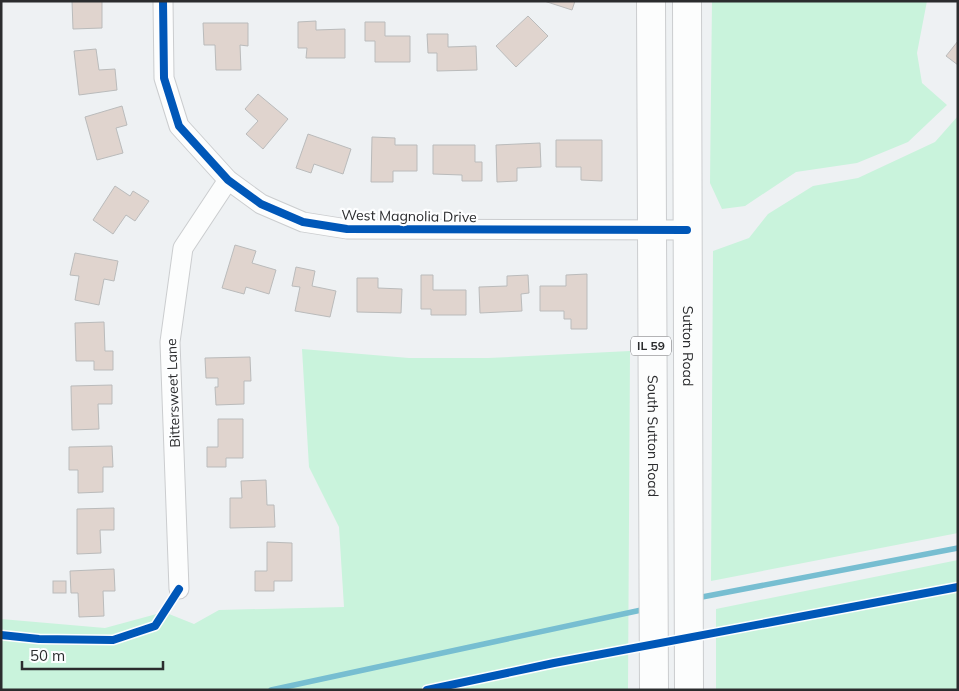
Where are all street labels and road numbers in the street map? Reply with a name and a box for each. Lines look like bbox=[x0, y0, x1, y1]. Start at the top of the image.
street label: West Magnolia Drive bbox=[341, 206, 477, 226]
street label: Sutton Road bbox=[679, 306, 697, 386]
road number: IL 59 bbox=[631, 336, 671, 356]
street label: Bittersweet Lane bbox=[162, 338, 184, 448]
street label: South Sutton Road bbox=[644, 375, 662, 497]

